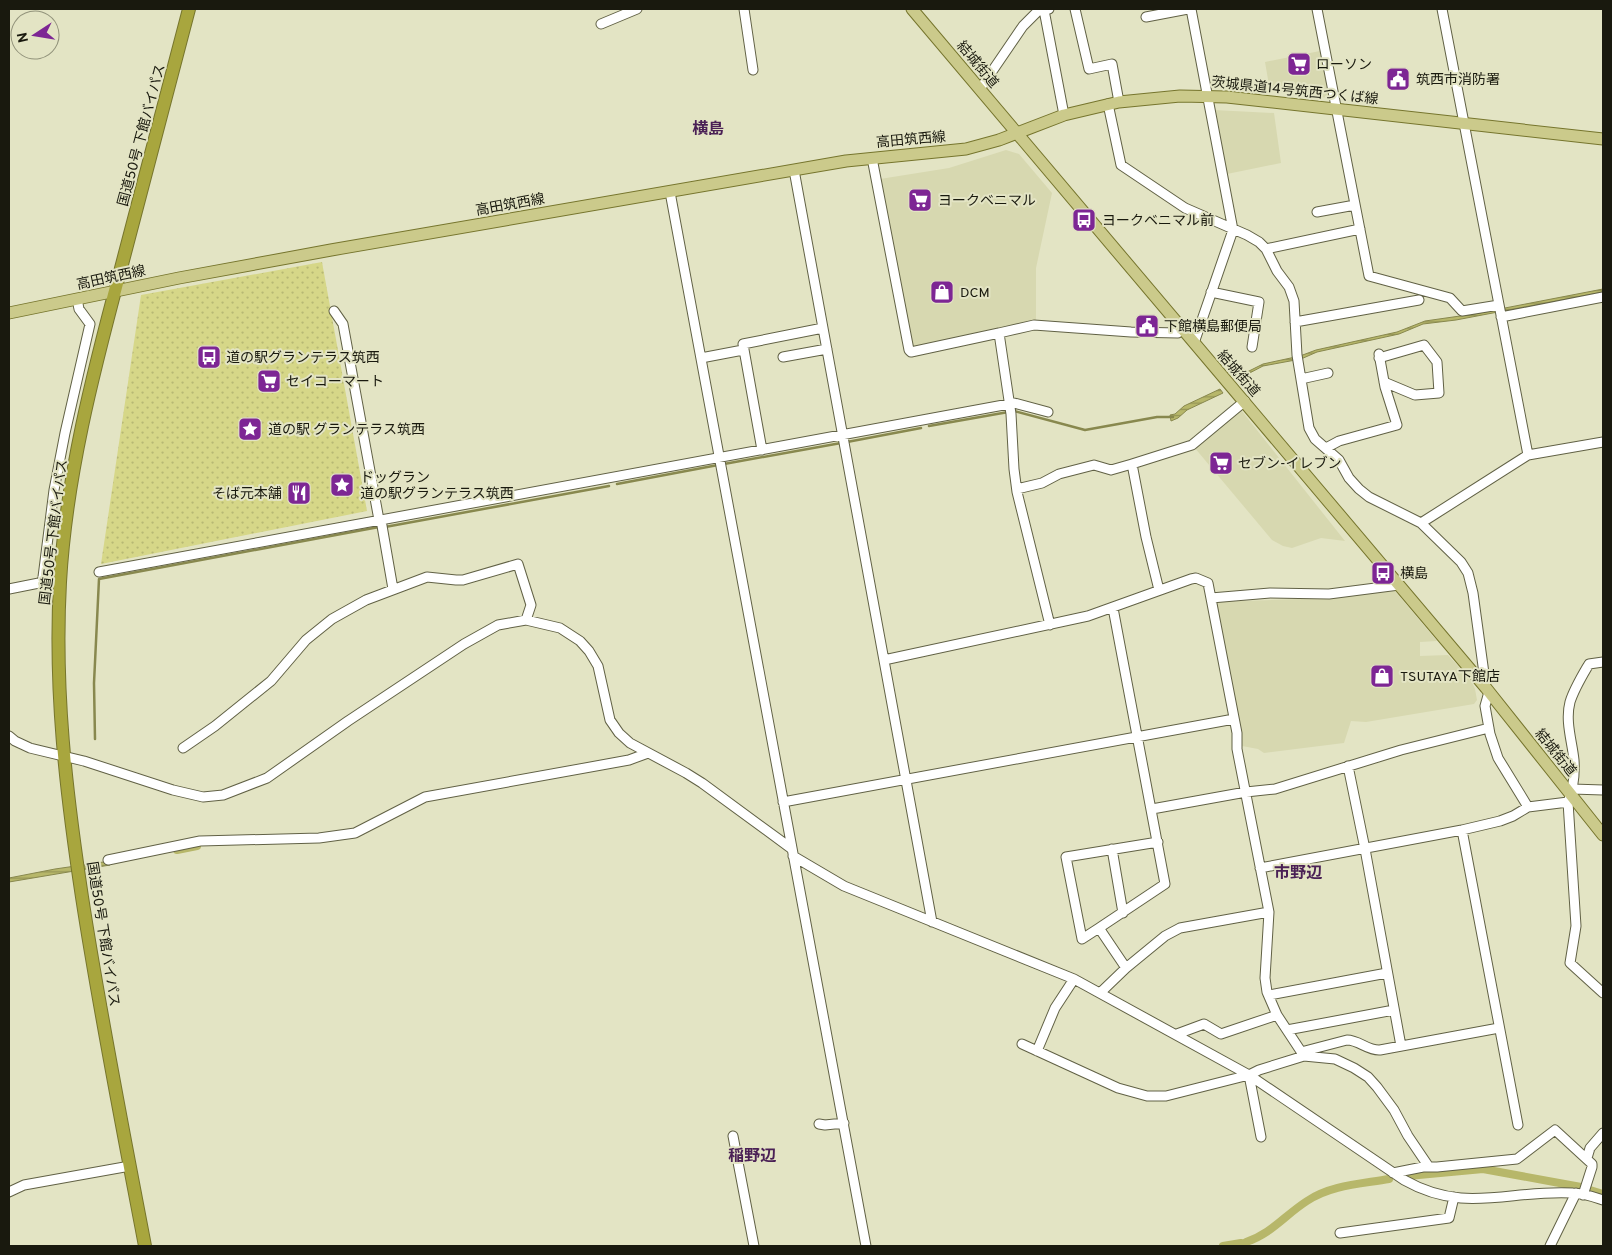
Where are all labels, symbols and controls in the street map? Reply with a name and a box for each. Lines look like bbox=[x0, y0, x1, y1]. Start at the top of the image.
north arrow bbox=[10, 10, 60, 60]
text: N bbox=[14, 31, 33, 44]
street label: 結城街道 bbox=[952, 38, 1001, 92]
supermarket icon: ローソン bbox=[1286, 51, 1312, 77]
place label: ローソン bbox=[1316, 57, 1372, 74]
street label: 国道50号 下館バイパス bbox=[115, 62, 170, 208]
public building icon: 筑西市消防署 bbox=[1385, 66, 1411, 92]
place label: 筑西市消防署 bbox=[1416, 72, 1500, 89]
street label: 茨城県道14号筑西つくば線 bbox=[1211, 74, 1379, 109]
district label: 横島 bbox=[692, 119, 724, 140]
street label: 高田筑西線 bbox=[876, 129, 947, 152]
supermarket icon: ヨークベニマル bbox=[907, 187, 933, 213]
street label: 高田筑西線 bbox=[474, 191, 546, 220]
place label: ヨークベニマル bbox=[938, 193, 1036, 210]
bus stop icon: ヨークベニマル前 bbox=[1071, 207, 1097, 233]
place label: ヨークベニマル前 bbox=[1102, 212, 1214, 230]
street label: 高田筑西線 bbox=[75, 263, 147, 294]
shop icon: DCM bbox=[929, 279, 955, 305]
place label: DCM bbox=[960, 285, 990, 302]
public building icon: 下館横島郵便局 bbox=[1134, 313, 1160, 339]
place label: 下館横島郵便局 bbox=[1164, 319, 1262, 336]
bus stop icon: 道の駅グランテラス筑西 bbox=[196, 344, 222, 370]
street label: 結城街道 bbox=[1213, 347, 1263, 401]
place label: 道の駅グランテラス筑西 bbox=[226, 350, 380, 367]
supermarket icon: セイコーマート bbox=[256, 368, 282, 394]
place label: セイコーマート bbox=[286, 374, 384, 391]
place icon: 道の駅 グランテラス筑西 bbox=[237, 416, 263, 442]
place label: 道の駅 グランテラス筑西 bbox=[268, 422, 425, 439]
supermarket icon: セブン-イレブン bbox=[1208, 450, 1234, 476]
place label: セブン-イレブン bbox=[1238, 455, 1342, 473]
street label: 国道50号 下館バイパス bbox=[37, 458, 72, 606]
place label: ドッグラン 道の駅グランテラス筑西 bbox=[360, 470, 514, 503]
place icon: ドッグラン 道の駅グランテラス筑西 bbox=[329, 472, 355, 498]
restaurant icon: そば元本舗 bbox=[286, 480, 312, 506]
place label: そば元本舗 bbox=[212, 486, 282, 503]
bus stop icon: 横島 bbox=[1370, 560, 1396, 586]
place label: 横島 bbox=[1400, 566, 1428, 583]
shop icon: TSUTAYA下館店 bbox=[1369, 663, 1395, 689]
place label: TSUTAYA下館店 bbox=[1400, 669, 1500, 686]
street label: 結城街道 bbox=[1531, 726, 1579, 780]
street label: 国道50号 下館バイパス bbox=[83, 860, 122, 1008]
district label: 市野辺 bbox=[1274, 864, 1323, 884]
district label: 稲野辺 bbox=[728, 1147, 777, 1167]

